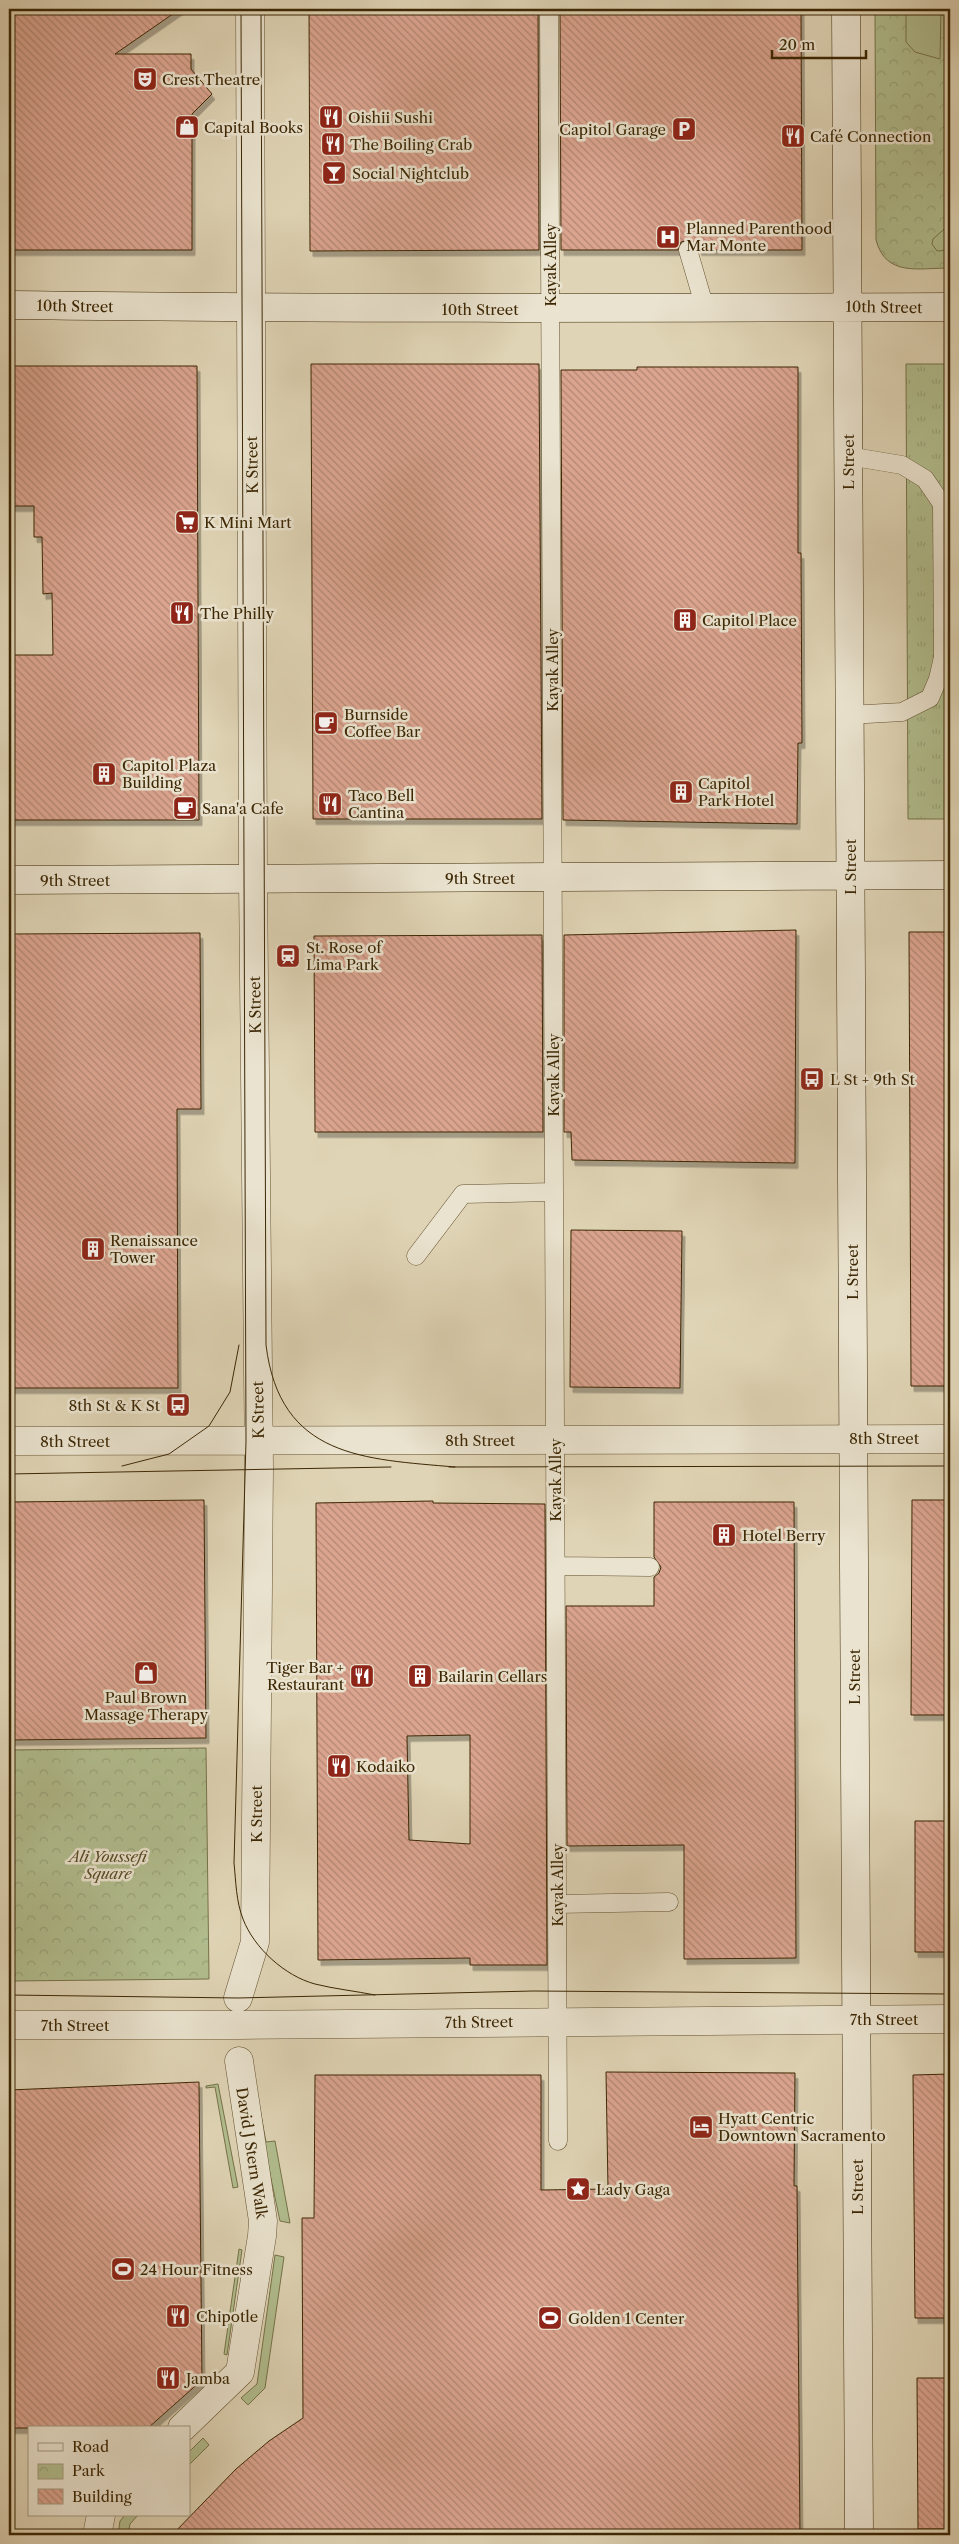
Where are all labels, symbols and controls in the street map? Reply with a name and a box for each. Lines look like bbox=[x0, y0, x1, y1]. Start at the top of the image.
scale bar bbox=[772, 28, 865, 60]
text: 20 m bbox=[779, 35, 815, 54]
theatre icon: Crest Theatre bbox=[132, 66, 158, 92]
place label: Crest Theatre bbox=[162, 70, 260, 89]
restaurant icon: Oishii Sushi bbox=[318, 104, 344, 130]
place label: Oishii Sushi bbox=[348, 108, 433, 127]
shop icon: Capital Books bbox=[174, 114, 200, 140]
parking icon: Capitol Garage bbox=[671, 116, 697, 142]
place label: Capital Books bbox=[204, 118, 303, 137]
place label: Capitol Garage bbox=[559, 120, 666, 139]
restaurant icon: Café Connection bbox=[780, 123, 806, 149]
place label: Café Connection bbox=[810, 127, 932, 146]
restaurant icon: The Boiling Crab bbox=[320, 131, 346, 157]
place label: The Boiling Crab bbox=[350, 135, 472, 154]
bar icon: Social Nightclub bbox=[321, 160, 347, 186]
place label: Social Nightclub bbox=[352, 164, 469, 183]
place label: Planned Parenthood Mar Monte bbox=[686, 219, 832, 255]
street label: Kayak Alley bbox=[541, 223, 560, 307]
hospital icon: Planned Parenthood Mar Monte bbox=[655, 224, 681, 250]
street label: 10th Street bbox=[36, 296, 114, 316]
street label: 10th Street bbox=[845, 297, 923, 317]
street label: 10th Street bbox=[441, 300, 519, 319]
street label: L Street bbox=[839, 433, 858, 490]
street label: K Street bbox=[242, 435, 262, 494]
supermarket icon: K Mini Mart bbox=[174, 509, 200, 535]
place label: K Mini Mart bbox=[204, 513, 292, 532]
restaurant icon: The Philly bbox=[169, 600, 195, 626]
place label: The Philly bbox=[200, 604, 275, 623]
building icon: Capitol Place bbox=[672, 607, 698, 633]
place label: Capitol Place bbox=[702, 611, 797, 630]
street label: Kayak Alley bbox=[543, 628, 562, 712]
place label: Burnside Coffee Bar bbox=[344, 705, 421, 741]
cafe icon: Burnside Coffee Bar bbox=[313, 710, 339, 736]
place label: Capitol Plaza Building bbox=[122, 756, 216, 792]
building icon: Capitol Plaza Building bbox=[91, 761, 117, 787]
place label: Capitol Park Hotel bbox=[698, 774, 775, 810]
building icon: Capitol Park Hotel bbox=[668, 779, 694, 805]
place label: Taco Bell Cantina bbox=[348, 786, 415, 822]
restaurant icon: Taco Bell Cantina bbox=[317, 791, 343, 817]
cafe icon: Sana'a Cafe bbox=[172, 795, 198, 821]
place label: Sana'a Cafe bbox=[202, 799, 284, 818]
street label: L Street bbox=[841, 838, 860, 895]
street label: 9th Street bbox=[445, 869, 516, 888]
street label: 9th Street bbox=[40, 871, 111, 890]
place label: St. Rose of Lima Park bbox=[306, 938, 383, 974]
station icon: St. Rose of Lima Park bbox=[275, 943, 301, 969]
street label: K Street bbox=[245, 975, 265, 1034]
street label: Kayak Alley bbox=[544, 1033, 563, 1117]
bus stop icon: L St + 9th St bbox=[799, 1066, 825, 1092]
place label: L St + 9th St bbox=[830, 1070, 916, 1089]
place label: Renaissance Tower bbox=[110, 1231, 198, 1267]
building icon: Renaissance Tower bbox=[80, 1236, 106, 1262]
street label: L Street bbox=[843, 1243, 862, 1300]
street label: K Street bbox=[248, 1380, 268, 1439]
bus stop icon: 8th St & K St bbox=[165, 1392, 191, 1418]
place label: 8th St & K St bbox=[68, 1396, 161, 1415]
street label: 8th Street bbox=[849, 1429, 920, 1448]
street label: 8th Street bbox=[445, 1431, 516, 1450]
street label: 8th Street bbox=[40, 1432, 111, 1451]
street label: Kayak Alley bbox=[546, 1438, 565, 1522]
building icon: Hotel Berry bbox=[711, 1522, 737, 1548]
place label: Hotel Berry bbox=[742, 1526, 826, 1545]
street label: L Street bbox=[845, 1648, 864, 1705]
place label: Tiger Bar + Restaurant bbox=[266, 1658, 345, 1694]
shop icon: Paul Brown Massage Therapy bbox=[133, 1660, 159, 1686]
restaurant icon: Tiger Bar + Restaurant bbox=[349, 1663, 375, 1689]
building icon: Bailarin Cellars bbox=[407, 1663, 433, 1689]
place label: Bailarin Cellars bbox=[438, 1667, 547, 1686]
place label: Paul Brown Massage Therapy bbox=[84, 1688, 209, 1724]
restaurant icon: Kodaiko bbox=[326, 1753, 352, 1779]
place label: Kodaiko bbox=[356, 1757, 415, 1776]
street label: K Street bbox=[247, 1784, 266, 1843]
street label: Kayak Alley bbox=[548, 1843, 567, 1927]
park label: Ali Youssefi Square bbox=[67, 1847, 148, 1883]
street label: 7th Street bbox=[850, 2010, 919, 2029]
street label: 7th Street bbox=[445, 2012, 514, 2032]
street label: 7th Street bbox=[41, 2016, 110, 2035]
street label: David J Stern Walk bbox=[232, 2086, 272, 2221]
place label: Hyatt Centric Downtown Sacramento bbox=[718, 2109, 886, 2145]
hotel icon: Hyatt Centric Downtown Sacramento bbox=[688, 2114, 714, 2140]
street label: L Street bbox=[848, 2158, 867, 2215]
place icon: Lady Gaga bbox=[565, 2176, 591, 2202]
place label: Lady Gaga bbox=[596, 2180, 670, 2199]
sports icon: 24 Hour Fitness bbox=[110, 2256, 136, 2282]
place label: 24 Hour Fitness bbox=[140, 2260, 253, 2279]
restaurant icon: Chipotle bbox=[165, 2303, 191, 2329]
sports icon: Golden 1 Center bbox=[537, 2305, 563, 2331]
place label: Chipotle bbox=[196, 2307, 258, 2326]
place label: Golden 1 Center bbox=[568, 2309, 685, 2328]
restaurant icon: Jamba bbox=[155, 2365, 181, 2391]
place label: Jamba bbox=[184, 2369, 230, 2388]
legend bbox=[28, 2426, 190, 2516]
text: Road bbox=[72, 2437, 109, 2456]
text: Park bbox=[72, 2461, 106, 2480]
text: Building bbox=[72, 2487, 132, 2506]

